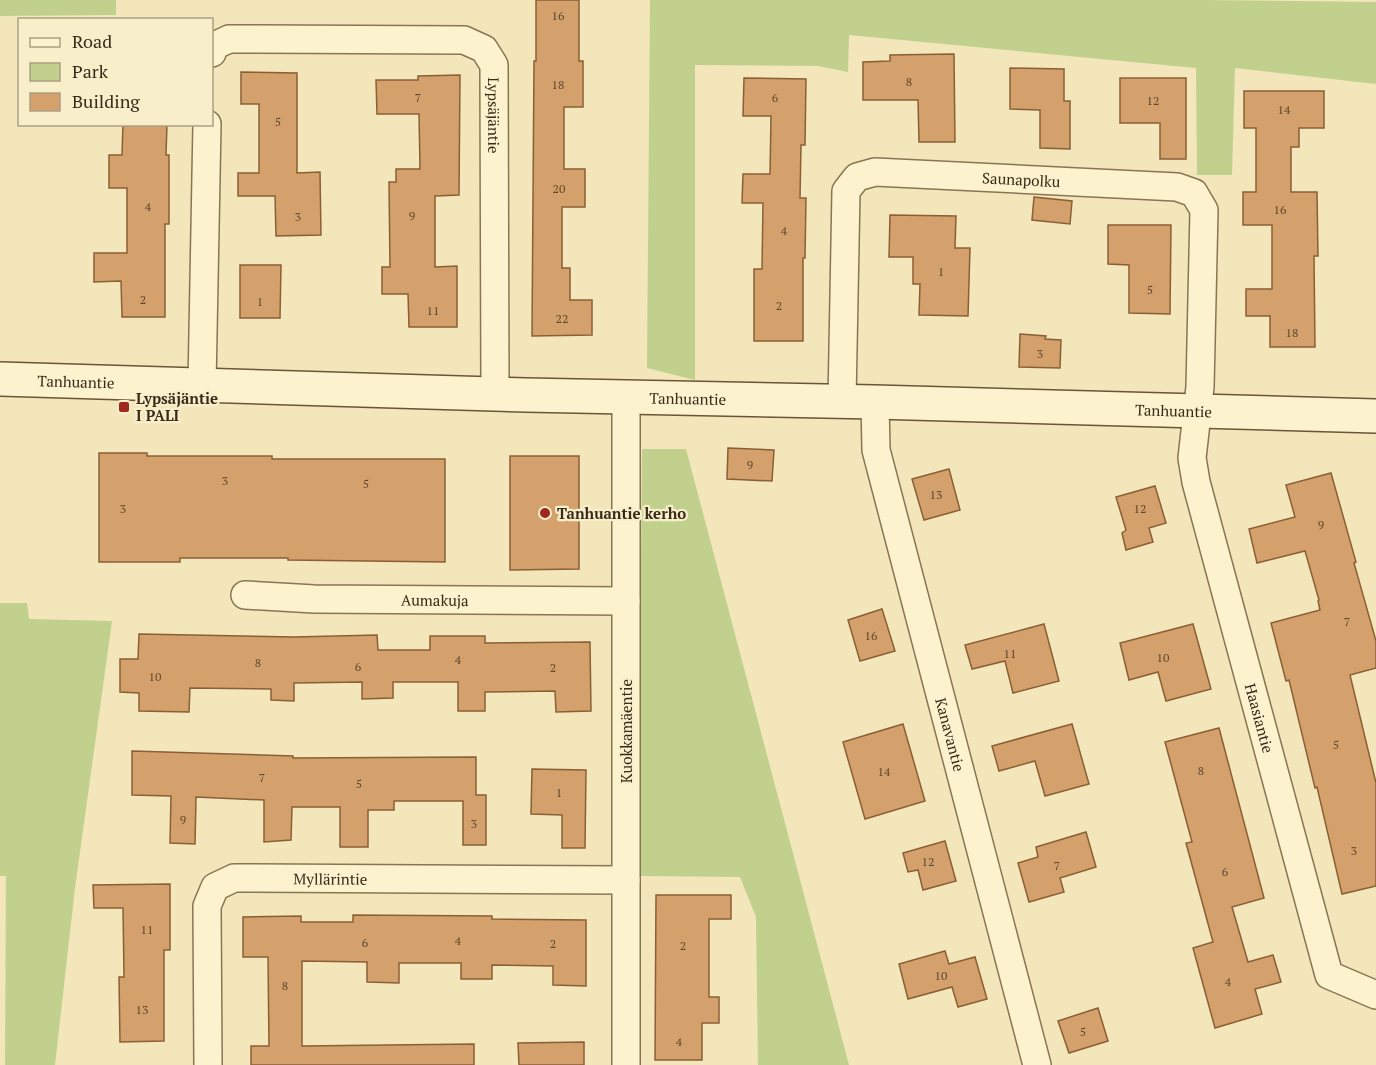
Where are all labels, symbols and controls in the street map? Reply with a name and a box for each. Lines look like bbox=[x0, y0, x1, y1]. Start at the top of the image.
house number: 16 bbox=[552, 8, 565, 23]
legend bbox=[18, 18, 213, 126]
text: Road bbox=[72, 29, 112, 53]
text: Park bbox=[72, 59, 109, 83]
house number: 8 bbox=[906, 74, 912, 89]
street label: Lypsäjäntie bbox=[484, 77, 504, 153]
house number: 18 bbox=[552, 77, 564, 92]
text: Building bbox=[72, 89, 140, 113]
house number: 7 bbox=[415, 90, 421, 105]
house number: 6 bbox=[772, 90, 779, 105]
house number: 12 bbox=[1147, 93, 1159, 108]
house number: 14 bbox=[1278, 102, 1291, 117]
house number: 5 bbox=[275, 114, 281, 129]
street label: Saunapolku bbox=[982, 167, 1061, 191]
house number: 20 bbox=[553, 181, 565, 196]
house number: 4 bbox=[145, 199, 152, 214]
house number: 16 bbox=[1274, 202, 1287, 217]
house number: 9 bbox=[409, 208, 415, 223]
house number: 3 bbox=[295, 209, 301, 224]
house number: 4 bbox=[781, 223, 788, 238]
house number: 1 bbox=[938, 264, 944, 279]
house number: 5 bbox=[1147, 282, 1153, 297]
house number: 2 bbox=[140, 292, 146, 307]
house number: 1 bbox=[257, 294, 263, 309]
house number: 2 bbox=[776, 298, 782, 313]
house number: 11 bbox=[427, 303, 439, 318]
house number: 22 bbox=[556, 311, 568, 326]
house number: 18 bbox=[1286, 325, 1298, 340]
house number: 3 bbox=[1037, 346, 1043, 361]
street label: Tanhuantie bbox=[37, 370, 115, 392]
street label: Tanhuantie bbox=[649, 387, 726, 409]
place label: Lypsäjäntie I PALI bbox=[136, 388, 218, 425]
street label: Tanhuantie bbox=[1135, 399, 1212, 421]
marker: Lypsäjäntie I PALI bbox=[117, 400, 131, 414]
house number: 9 bbox=[747, 457, 753, 472]
house number: 3 bbox=[222, 473, 228, 488]
house number: 5 bbox=[363, 476, 369, 491]
house number: 13 bbox=[930, 487, 942, 502]
house number: 3 bbox=[120, 501, 126, 516]
house number: 12 bbox=[1134, 501, 1146, 516]
place label: Tanhuantie kerho bbox=[557, 503, 686, 523]
marker: Tanhuantie kerho bbox=[538, 506, 552, 520]
house number: 9 bbox=[1318, 517, 1324, 532]
street label: Aumakuja bbox=[401, 590, 469, 610]
house number: 7 bbox=[1344, 614, 1350, 629]
house number: 16 bbox=[865, 628, 878, 643]
house number: 11 bbox=[1004, 646, 1016, 661]
house number: 10 bbox=[1157, 650, 1169, 665]
house number: 4 bbox=[455, 652, 462, 667]
house number: 8 bbox=[255, 655, 261, 670]
house number: 6 bbox=[355, 659, 362, 674]
house number: 2 bbox=[550, 660, 556, 675]
house number: 10 bbox=[149, 669, 161, 684]
street label: Kuokkamäentie bbox=[616, 679, 636, 783]
street label: Haasiantie bbox=[1241, 681, 1279, 755]
street label: Kanavantie bbox=[931, 695, 970, 773]
house number: 5 bbox=[1333, 737, 1339, 752]
house number: 8 bbox=[1198, 763, 1204, 778]
house number: 14 bbox=[878, 764, 891, 779]
house number: 7 bbox=[259, 770, 265, 785]
house number: 5 bbox=[356, 776, 362, 791]
house number: 1 bbox=[556, 785, 562, 800]
house number: 9 bbox=[180, 812, 186, 827]
house number: 3 bbox=[471, 816, 477, 831]
house number: 3 bbox=[1351, 843, 1357, 858]
house number: 12 bbox=[922, 854, 934, 869]
house number: 7 bbox=[1054, 858, 1060, 873]
house number: 6 bbox=[1222, 864, 1229, 879]
street label: Myllärintie bbox=[293, 868, 367, 889]
house number: 11 bbox=[141, 922, 153, 937]
house number: 4 bbox=[455, 933, 462, 948]
house number: 6 bbox=[362, 935, 369, 950]
house number: 2 bbox=[550, 936, 556, 951]
house number: 2 bbox=[680, 938, 686, 953]
house number: 10 bbox=[935, 968, 947, 983]
house number: 4 bbox=[1225, 974, 1232, 989]
house number: 8 bbox=[282, 978, 288, 993]
house number: 13 bbox=[136, 1002, 148, 1017]
house number: 5 bbox=[1080, 1024, 1086, 1039]
house number: 4 bbox=[676, 1034, 683, 1049]

